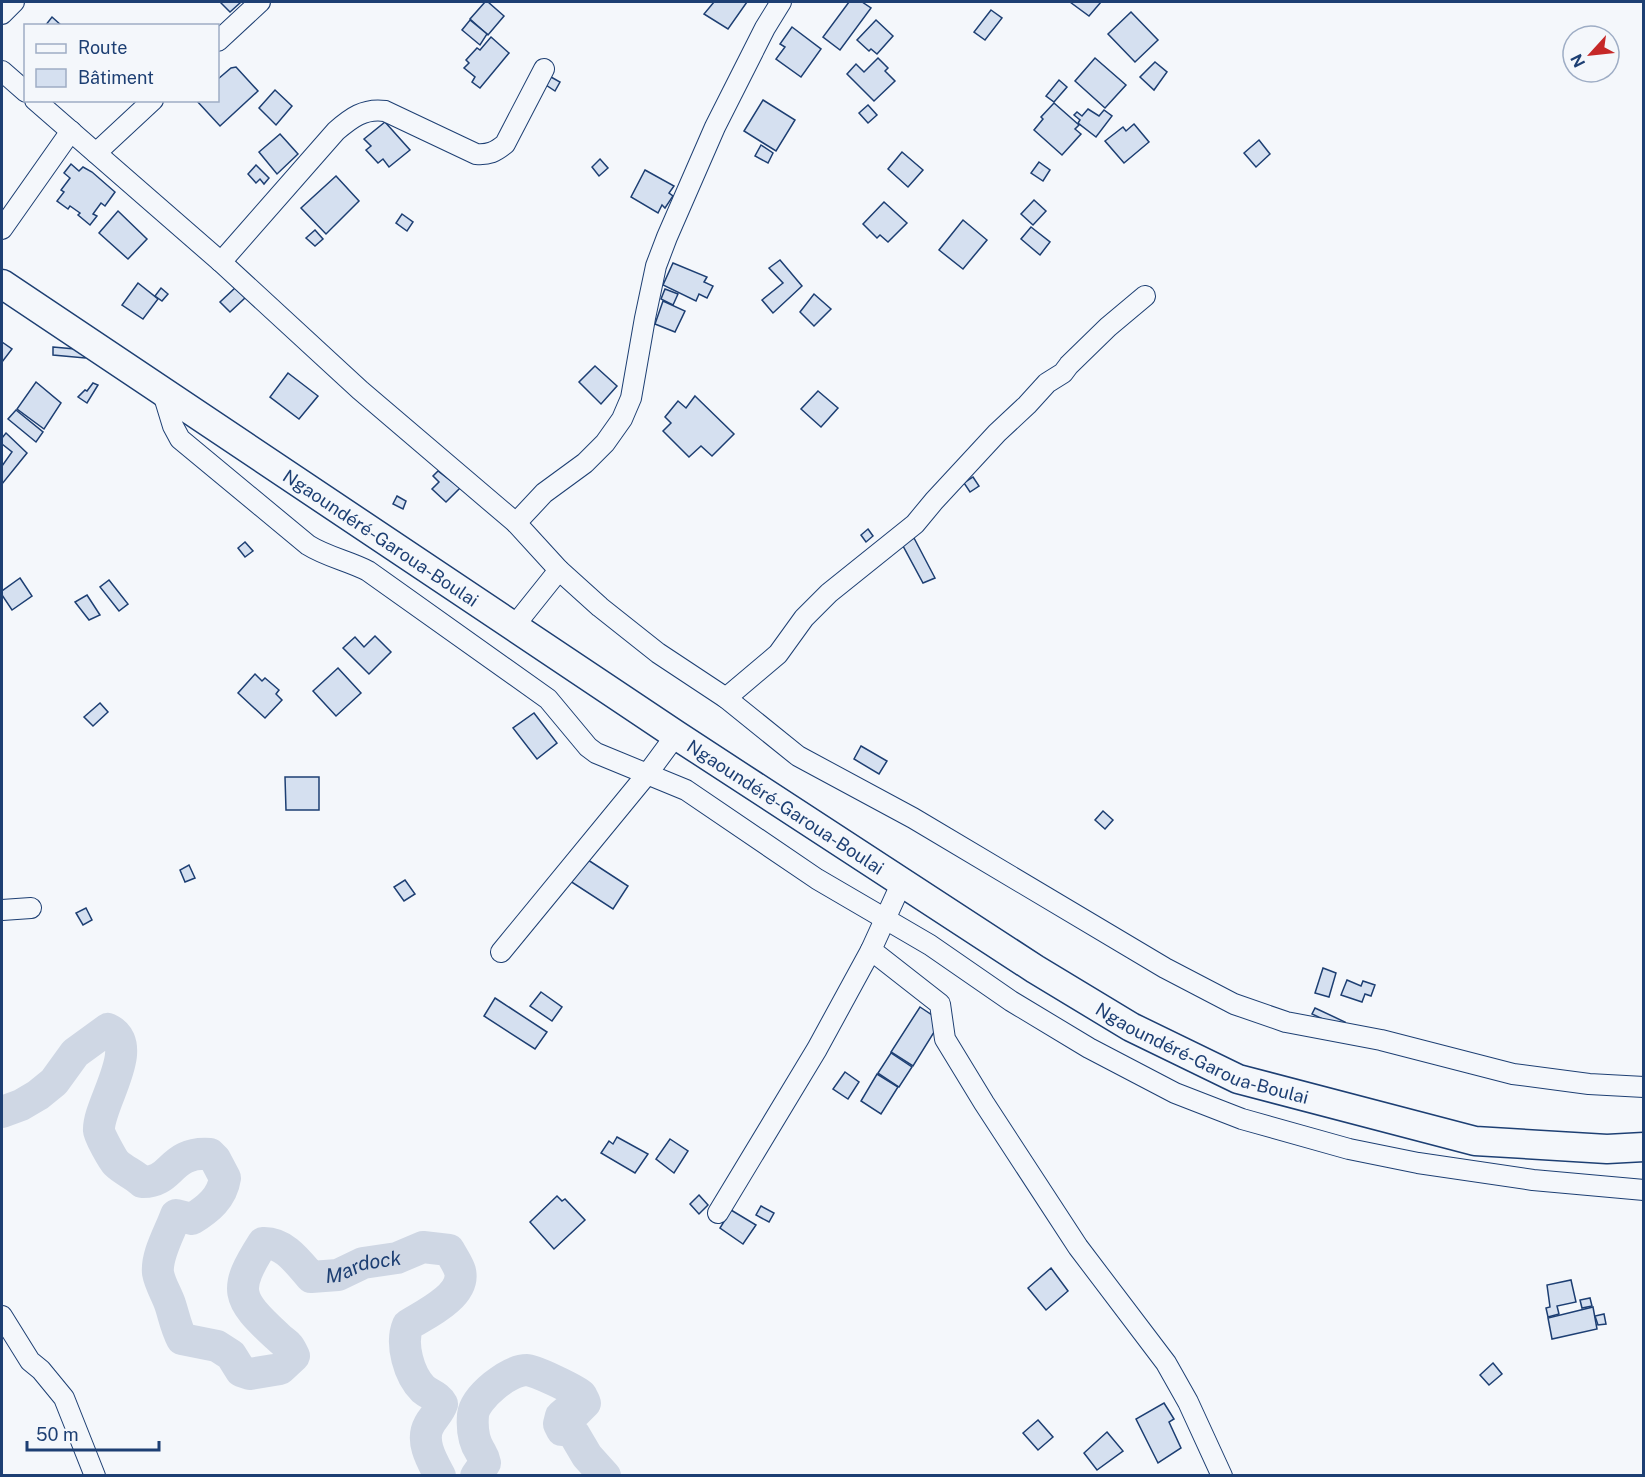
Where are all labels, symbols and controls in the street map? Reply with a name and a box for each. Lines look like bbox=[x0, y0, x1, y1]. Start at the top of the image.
legend bbox=[24, 24, 219, 102]
north arrow bbox=[1561, 24, 1621, 84]
text: Route bbox=[78, 37, 127, 58]
text: N bbox=[1567, 51, 1589, 70]
text: Bâtiment bbox=[78, 67, 154, 88]
street label: Ngaoundéré-Garoua-Boulai bbox=[279, 465, 483, 610]
street label: Ngaoundéré-Garoua-Boulai bbox=[683, 735, 888, 878]
street label: Ngaoundéré-Garoua-Boulai bbox=[1092, 998, 1311, 1108]
water label: Mardock bbox=[325, 1246, 403, 1288]
scale bar bbox=[27, 1414, 159, 1452]
text: 50 m bbox=[36, 1424, 79, 1445]

